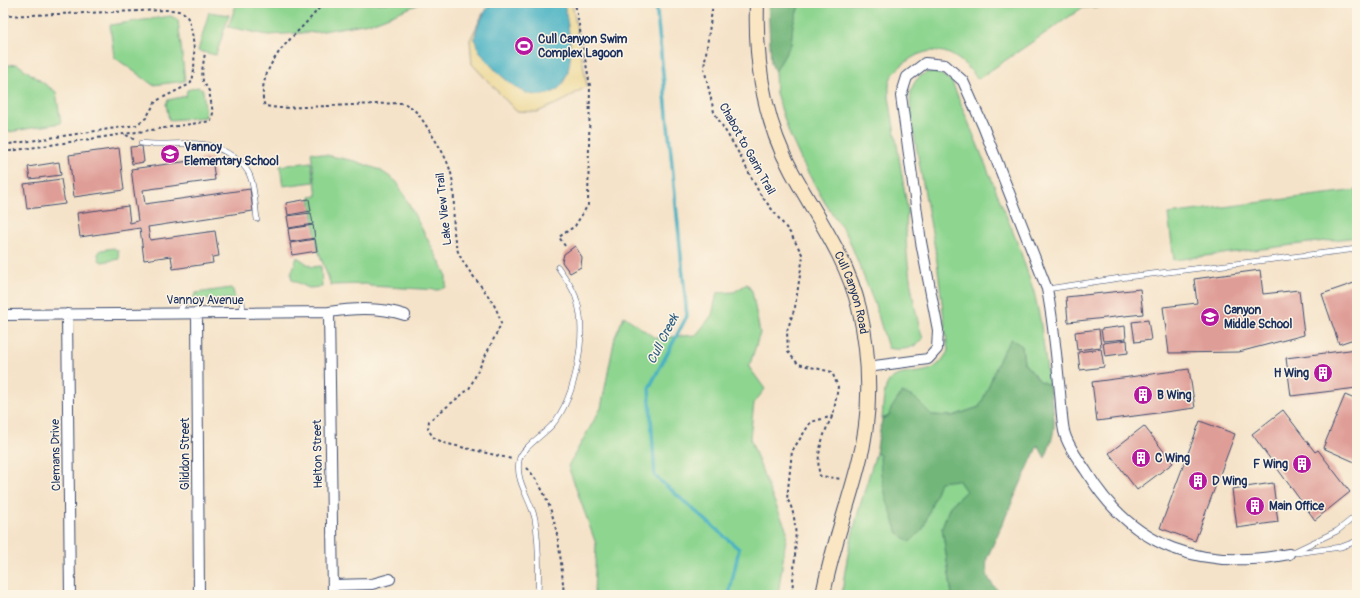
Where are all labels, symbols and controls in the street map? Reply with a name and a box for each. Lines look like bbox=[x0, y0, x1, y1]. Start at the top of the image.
place label: Cull Canyon Swim Complex Lagoon bbox=[538, 32, 628, 61]
sports icon: Cull Canyon Swim Complex Lagoon bbox=[513, 35, 535, 57]
street label: Chabot to Garin Trail bbox=[716, 100, 779, 198]
place label: Vannoy Elementary School bbox=[184, 140, 279, 169]
school or university icon: Vannoy Elementary School bbox=[159, 143, 181, 165]
street label: Lake View Trail bbox=[433, 172, 455, 246]
street label: Cull Canyon Road bbox=[831, 249, 872, 335]
street label: Vannoy Avenue bbox=[166, 293, 244, 308]
place label: Canyon Middle School bbox=[1224, 303, 1293, 332]
school or university icon: Canyon Middle School bbox=[1199, 306, 1221, 328]
water label: Cull Creek bbox=[644, 310, 683, 367]
building icon: H Wing bbox=[1312, 362, 1334, 384]
place label: H Wing bbox=[1274, 366, 1309, 381]
building icon: B Wing bbox=[1132, 384, 1154, 406]
place label: B Wing bbox=[1157, 388, 1192, 403]
street label: Gliddon Street bbox=[178, 418, 193, 490]
street label: Clemans Drive bbox=[48, 419, 64, 491]
street label: Helton Street bbox=[310, 419, 326, 489]
building icon: C Wing bbox=[1130, 447, 1152, 469]
place label: C Wing bbox=[1155, 451, 1190, 466]
building icon: F Wing bbox=[1291, 453, 1313, 475]
place label: F Wing bbox=[1253, 457, 1288, 472]
building icon: D Wing bbox=[1187, 470, 1209, 492]
place label: D Wing bbox=[1212, 474, 1247, 489]
building icon: Main Office bbox=[1244, 495, 1266, 517]
place label: Main Office bbox=[1269, 499, 1325, 514]

